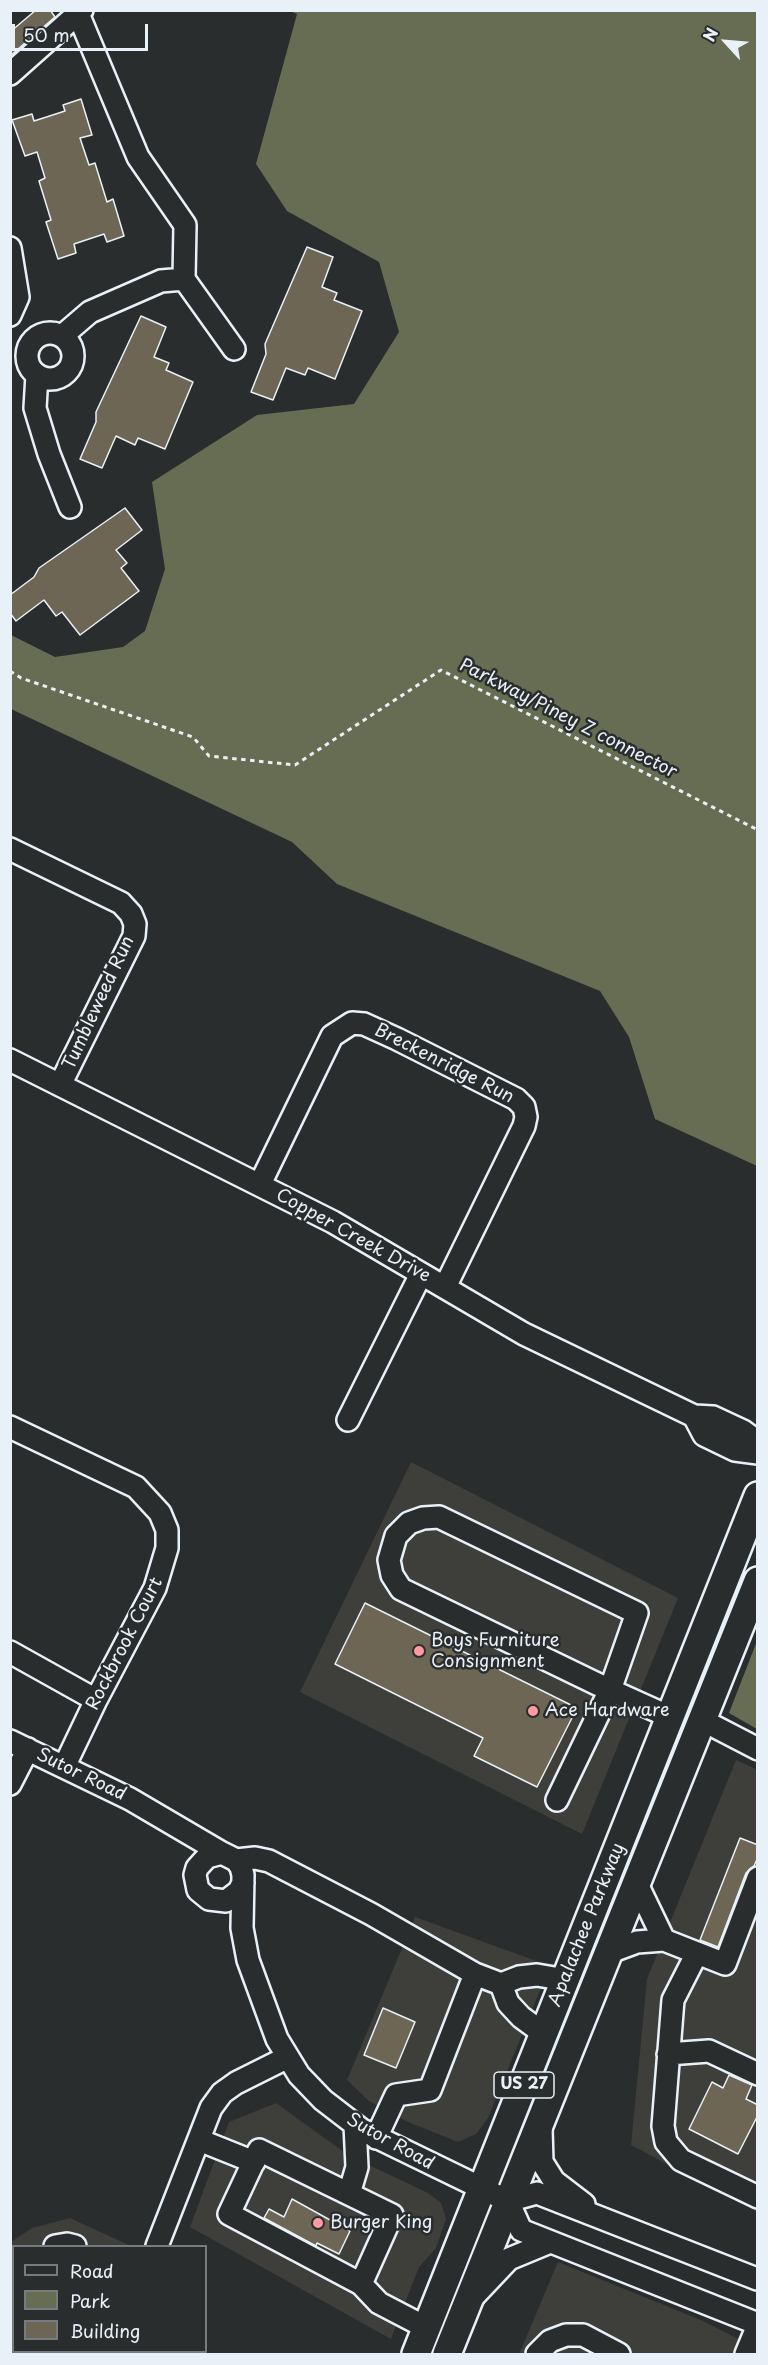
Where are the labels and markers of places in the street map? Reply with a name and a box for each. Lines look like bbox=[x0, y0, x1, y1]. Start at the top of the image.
place label: Boys Furniture Consignment bbox=[431, 1630, 560, 1672]
marker: Boys Furniture Consignment bbox=[412, 1644, 426, 1658]
place label: Ace Hardware bbox=[545, 1700, 670, 1722]
marker: Ace Hardware bbox=[526, 1704, 540, 1718]
place label: Burger King bbox=[330, 2212, 432, 2234]
marker: Burger King bbox=[311, 2216, 325, 2230]

